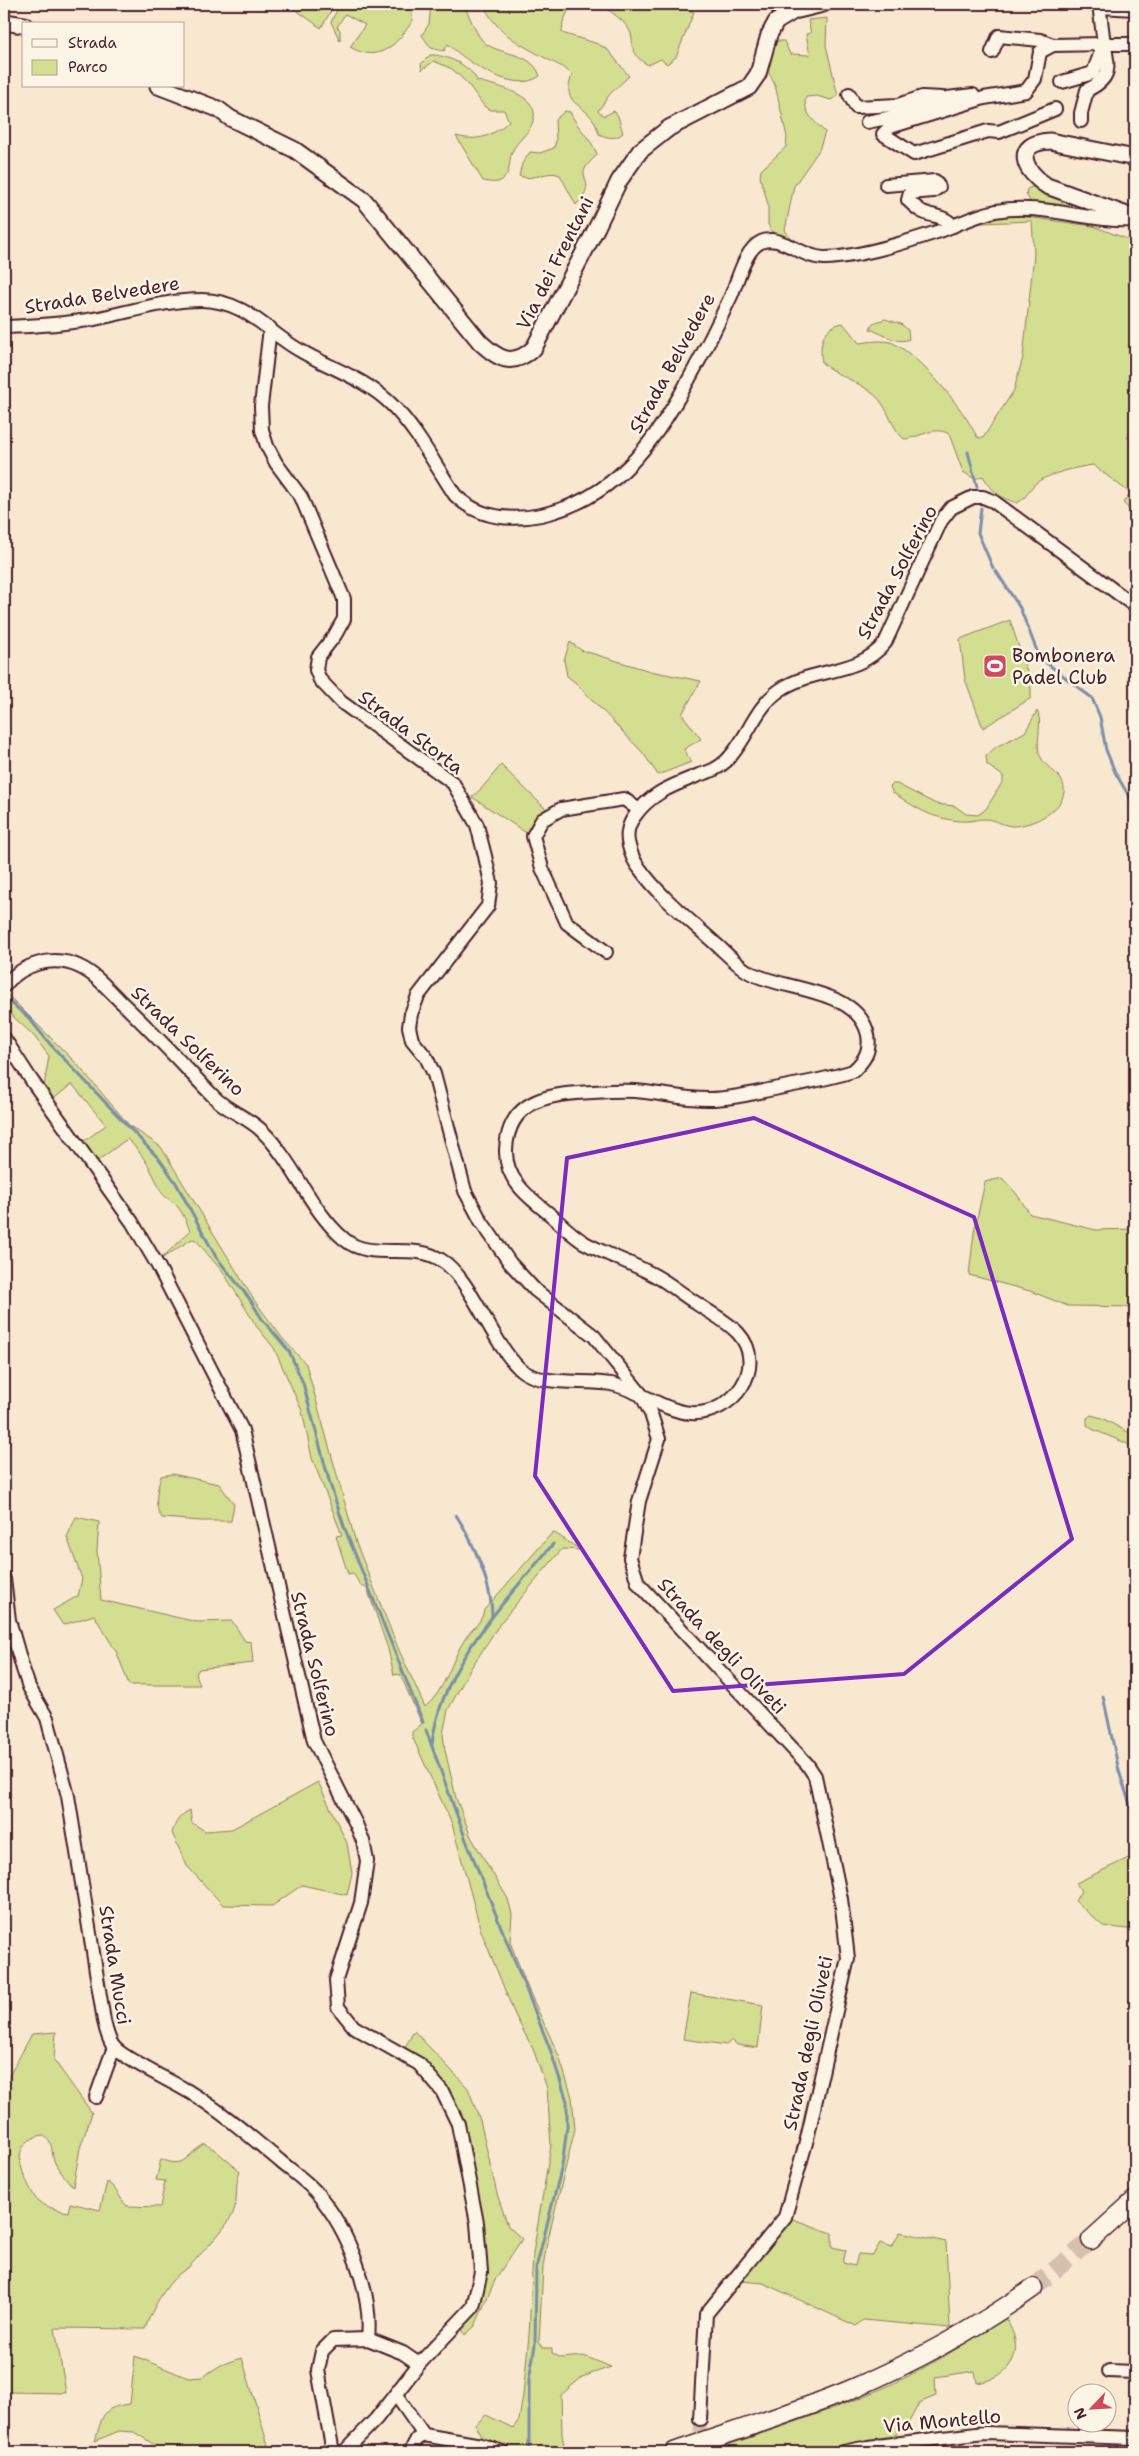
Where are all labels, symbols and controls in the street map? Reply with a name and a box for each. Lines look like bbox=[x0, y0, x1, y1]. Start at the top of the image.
legend bbox=[22, 22, 185, 88]
text: Strada bbox=[68, 33, 117, 53]
text: Parco bbox=[68, 57, 108, 77]
street label: Via dei Frentani bbox=[511, 192, 599, 334]
street label: Strada Belvedere bbox=[23, 270, 181, 320]
street label: Strada Belvedere bbox=[623, 288, 721, 438]
street label: Strada Solferino bbox=[851, 501, 943, 643]
place label: Bombonera Padel Club bbox=[1012, 643, 1115, 690]
sports icon: Bombonera Padel Club bbox=[982, 653, 1008, 679]
street label: Strada Storta bbox=[353, 684, 469, 780]
street label: Strada Solferino bbox=[126, 980, 250, 1102]
street label: Strada degli Oliveti bbox=[652, 1572, 792, 1720]
street label: Strada Solferino bbox=[285, 1589, 345, 1739]
street label: Strada Mucci bbox=[93, 1903, 137, 2027]
street label: Strada degli Oliveti bbox=[777, 1953, 839, 2133]
north arrow bbox=[1066, 2384, 1116, 2434]
street label: Via Montello bbox=[882, 2403, 1002, 2439]
text: N bbox=[1070, 2405, 1091, 2422]

